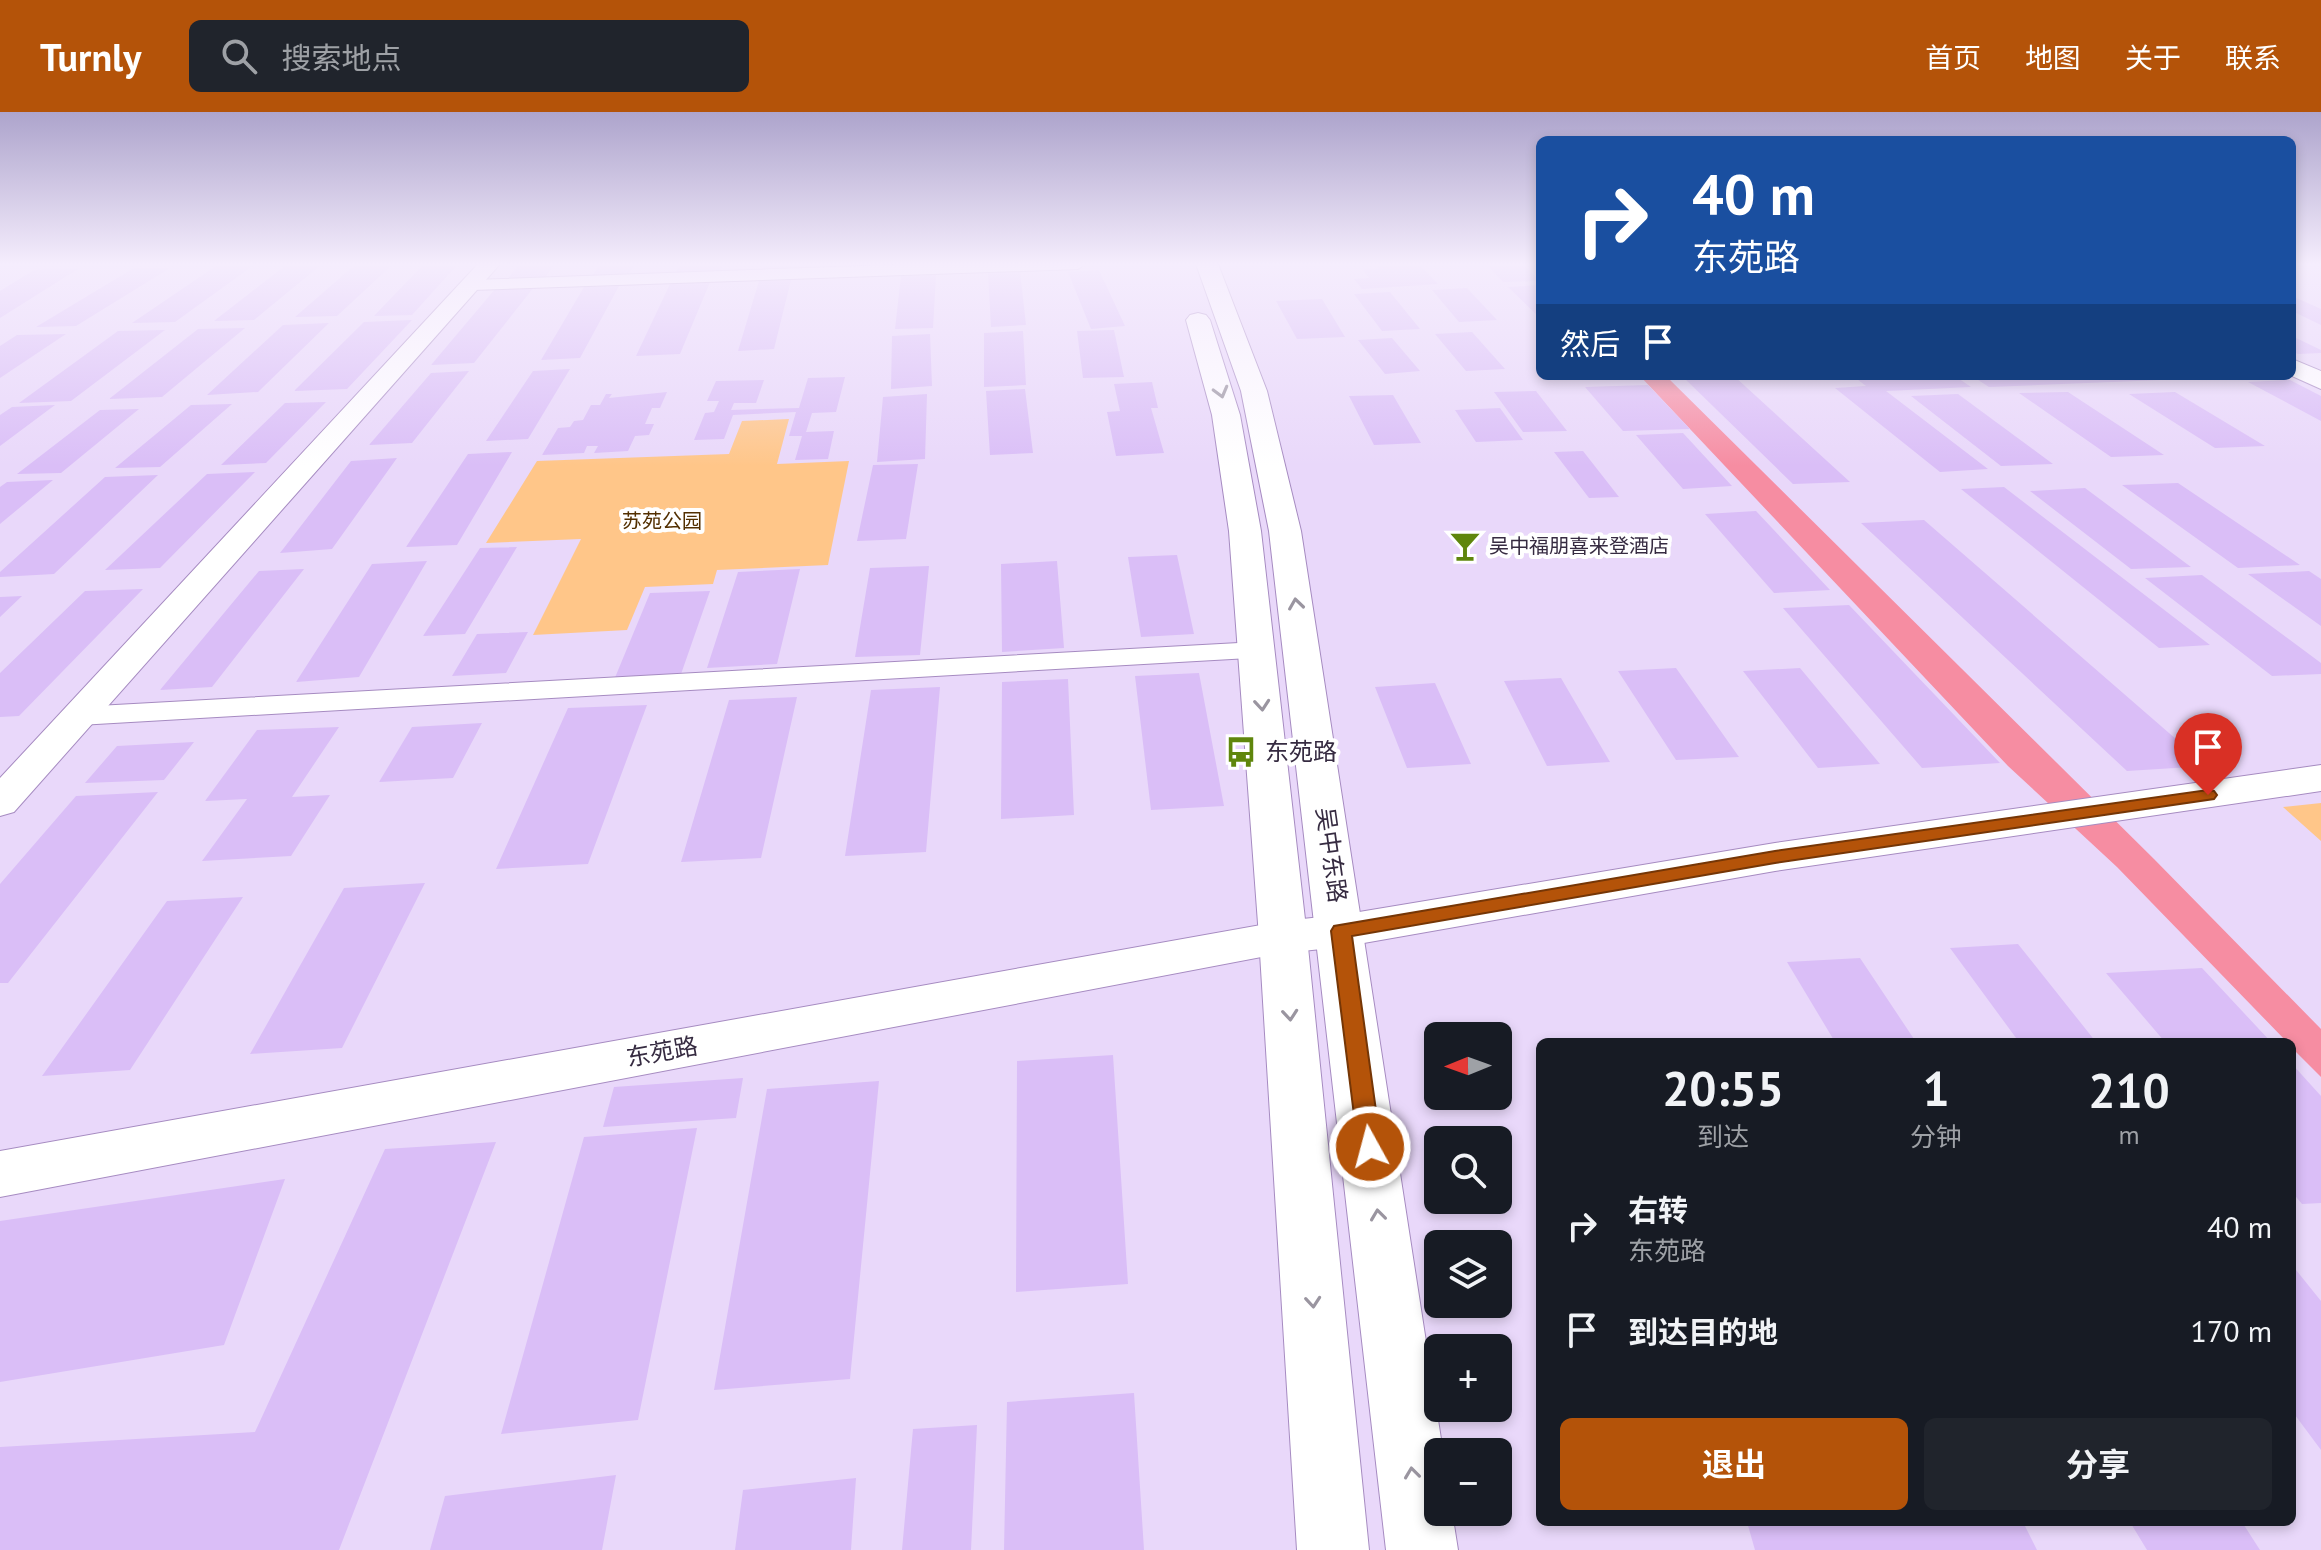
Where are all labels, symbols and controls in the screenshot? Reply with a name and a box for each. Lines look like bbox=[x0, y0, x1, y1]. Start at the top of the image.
search box bbox=[189, 20, 749, 92]
text: Turnly bbox=[40, 32, 141, 81]
icon: search bbox=[217, 34, 261, 78]
text: 搜索地点 bbox=[281, 38, 401, 77]
text: 首页 bbox=[1925, 39, 1981, 76]
text: 地图 bbox=[2025, 39, 2081, 76]
text: 关于 bbox=[2125, 39, 2181, 76]
text: 联系 bbox=[2225, 39, 2281, 76]
text: 40 m bbox=[1692, 158, 1815, 230]
icon: right bbox=[1560, 168, 1664, 272]
text: 东苑路 bbox=[1692, 233, 1800, 280]
icon: arrive bbox=[1636, 320, 1680, 364]
text: 然后 bbox=[1560, 324, 1620, 363]
one-way arrow bbox=[1211, 385, 1228, 399]
park label: 苏苑公园 bbox=[622, 508, 702, 534]
bar icon: 吴中福朋喜来登酒店 bbox=[1448, 529, 1482, 563]
place label: 吴中福朋喜来登酒店 bbox=[1489, 533, 1669, 559]
one-way arrow bbox=[1288, 597, 1305, 611]
one-way arrow bbox=[1253, 699, 1270, 712]
pin bbox=[2174, 713, 2242, 795]
icon: arrive bbox=[2186, 725, 2230, 769]
bus stop icon: 东苑路 bbox=[1224, 735, 1258, 769]
place label: 东苑路 bbox=[1265, 736, 1337, 767]
street label: 吴中东路 bbox=[1309, 805, 1354, 905]
one-way arrow bbox=[1281, 1009, 1298, 1022]
north arrow bbox=[1424, 1022, 1512, 1110]
map controls bbox=[1424, 1022, 1512, 1526]
street label: 东苑路 bbox=[624, 1030, 700, 1073]
text: 20:55 bbox=[1662, 1057, 1784, 1119]
text: 1 bbox=[1922, 1057, 1950, 1119]
text: 210 bbox=[2088, 1059, 2170, 1121]
position arrow bbox=[1328, 1105, 1412, 1189]
text: m bbox=[2118, 1118, 2140, 1151]
text: 到达 bbox=[1697, 1120, 1749, 1153]
text: 分钟 bbox=[1910, 1120, 1962, 1153]
button: search bbox=[1424, 1126, 1512, 1214]
text: 右转 bbox=[1628, 1190, 1688, 1229]
icon: right bbox=[1560, 1204, 1604, 1248]
text: 40 m bbox=[2207, 1207, 2272, 1246]
one-way arrow bbox=[1370, 1208, 1387, 1221]
button: layers bbox=[1424, 1230, 1512, 1318]
text: 东苑路 bbox=[1628, 1234, 1706, 1267]
one-way arrow bbox=[1304, 1296, 1321, 1309]
icon: arrive bbox=[1560, 1308, 1604, 1352]
text: 170 m bbox=[2191, 1311, 2272, 1350]
text: 到达目的地 bbox=[1628, 1312, 1778, 1351]
button: + bbox=[1424, 1334, 1512, 1422]
button: 退出 bbox=[1560, 1418, 1908, 1510]
button: 分享 bbox=[1924, 1418, 2272, 1510]
button: − bbox=[1424, 1438, 1512, 1526]
one-way arrow bbox=[1404, 1466, 1421, 1480]

